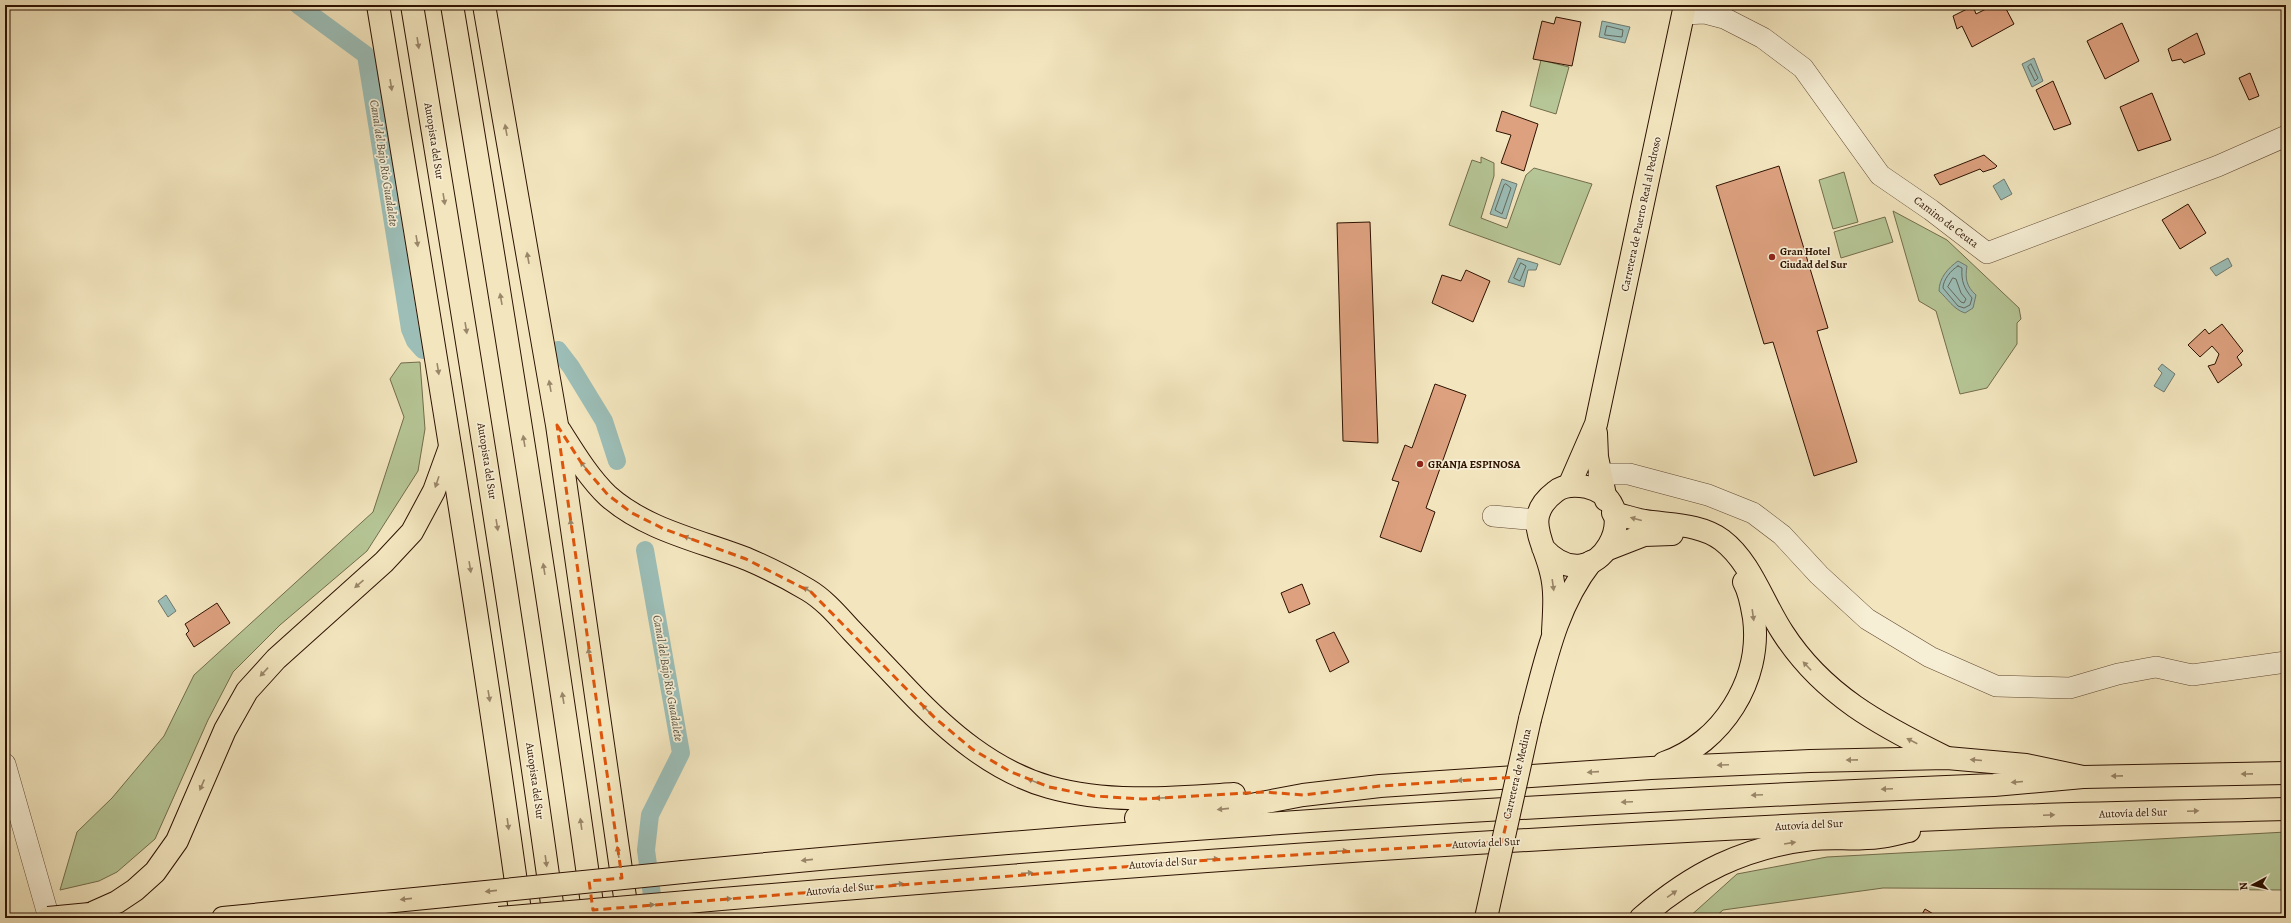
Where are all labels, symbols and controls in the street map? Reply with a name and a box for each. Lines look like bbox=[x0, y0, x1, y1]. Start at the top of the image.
one-way arrow bbox=[415, 37, 421, 50]
one-way arrow bbox=[389, 79, 395, 91]
water label: Canal del Bajo Río Guadalete bbox=[366, 99, 402, 228]
street label: Autopista del Sur bbox=[420, 101, 447, 180]
one-way arrow bbox=[502, 124, 508, 136]
street label: Carretera de Puerto Real al Pedroso bbox=[1617, 135, 1665, 293]
one-way arrow bbox=[441, 193, 447, 205]
street label: Camino de Ceuta bbox=[1911, 193, 1982, 252]
one-way arrow bbox=[414, 235, 420, 247]
place label: Gran Hotel Ciudad del Sur bbox=[1780, 244, 1848, 272]
one-way arrow bbox=[525, 252, 531, 264]
marker: Gran Hotel Ciudad del Sur bbox=[1767, 252, 1777, 262]
one-way arrow bbox=[498, 293, 504, 305]
one-way arrow bbox=[463, 321, 469, 334]
one-way arrow bbox=[435, 363, 441, 375]
one-way arrow bbox=[547, 380, 553, 393]
street label: Autopista del Sur bbox=[473, 421, 500, 500]
one-way arrow bbox=[521, 435, 527, 447]
place label: GRANJA ESPINOSA bbox=[1428, 457, 1521, 472]
marker: GRANJA ESPINOSA bbox=[1415, 459, 1425, 469]
one-way arrow bbox=[580, 461, 588, 472]
one-way arrow bbox=[434, 476, 440, 488]
one-way arrow bbox=[1630, 516, 1642, 522]
one-way arrow bbox=[494, 519, 500, 531]
one-way arrow bbox=[568, 519, 574, 531]
one-way arrow bbox=[683, 535, 695, 541]
one-way arrow bbox=[467, 561, 473, 573]
one-way arrow bbox=[541, 563, 547, 575]
one-way arrow bbox=[354, 579, 365, 588]
one-way arrow bbox=[1550, 579, 1556, 591]
one-way arrow bbox=[802, 587, 813, 594]
one-way arrow bbox=[1750, 609, 1756, 621]
water label: Canal del Bajo Río Guadalete bbox=[649, 614, 687, 743]
one-way arrow bbox=[586, 648, 592, 660]
one-way arrow bbox=[1803, 661, 1812, 671]
one-way arrow bbox=[259, 667, 269, 677]
one-way arrow bbox=[487, 689, 493, 702]
one-way arrow bbox=[560, 692, 566, 704]
one-way arrow bbox=[921, 704, 931, 714]
street label: Carretera de Medina bbox=[1499, 726, 1535, 821]
one-way arrow bbox=[1907, 738, 1918, 744]
street label: Autopista del Sur bbox=[522, 741, 548, 820]
one-way arrow bbox=[1845, 757, 1858, 763]
one-way arrow bbox=[1970, 757, 1982, 764]
one-way arrow bbox=[1717, 761, 1729, 768]
one-way arrow bbox=[1587, 768, 1599, 775]
one-way arrow bbox=[2241, 770, 2253, 777]
one-way arrow bbox=[2110, 773, 2123, 779]
one-way arrow bbox=[1027, 777, 1039, 783]
one-way arrow bbox=[1457, 777, 1469, 784]
one-way arrow bbox=[2011, 779, 2023, 786]
one-way arrow bbox=[199, 780, 205, 791]
one-way arrow bbox=[1880, 786, 1893, 792]
one-way arrow bbox=[1751, 792, 1763, 799]
one-way arrow bbox=[1155, 794, 1167, 801]
one-way arrow bbox=[1621, 799, 1633, 806]
street label: Autovía del Sur bbox=[2098, 804, 2167, 822]
one-way arrow bbox=[1217, 806, 1229, 812]
one-way arrow bbox=[2187, 808, 2199, 815]
one-way arrow bbox=[2043, 812, 2056, 818]
street label: Autovía del Sur bbox=[1774, 816, 1843, 834]
one-way arrow bbox=[505, 818, 511, 830]
one-way arrow bbox=[578, 818, 584, 830]
street label: Autovía del Sur bbox=[1451, 834, 1520, 852]
one-way arrow bbox=[1784, 840, 1796, 846]
one-way arrow bbox=[615, 846, 621, 858]
one-way arrow bbox=[1336, 848, 1348, 855]
street label: Autovía del Sur bbox=[1128, 853, 1197, 873]
one-way arrow bbox=[543, 855, 549, 867]
one-way arrow bbox=[1207, 856, 1219, 863]
one-way arrow bbox=[801, 857, 813, 863]
north arrow bbox=[2233, 865, 2273, 905]
one-way arrow bbox=[1021, 870, 1033, 877]
street label: Autovía del Sur bbox=[804, 879, 875, 900]
one-way arrow bbox=[892, 881, 904, 887]
text: N bbox=[2236, 881, 2252, 891]
one-way arrow bbox=[485, 888, 497, 894]
one-way arrow bbox=[1667, 890, 1677, 898]
one-way arrow bbox=[720, 895, 732, 902]
one-way arrow bbox=[400, 896, 412, 903]
one-way arrow bbox=[643, 902, 656, 908]

